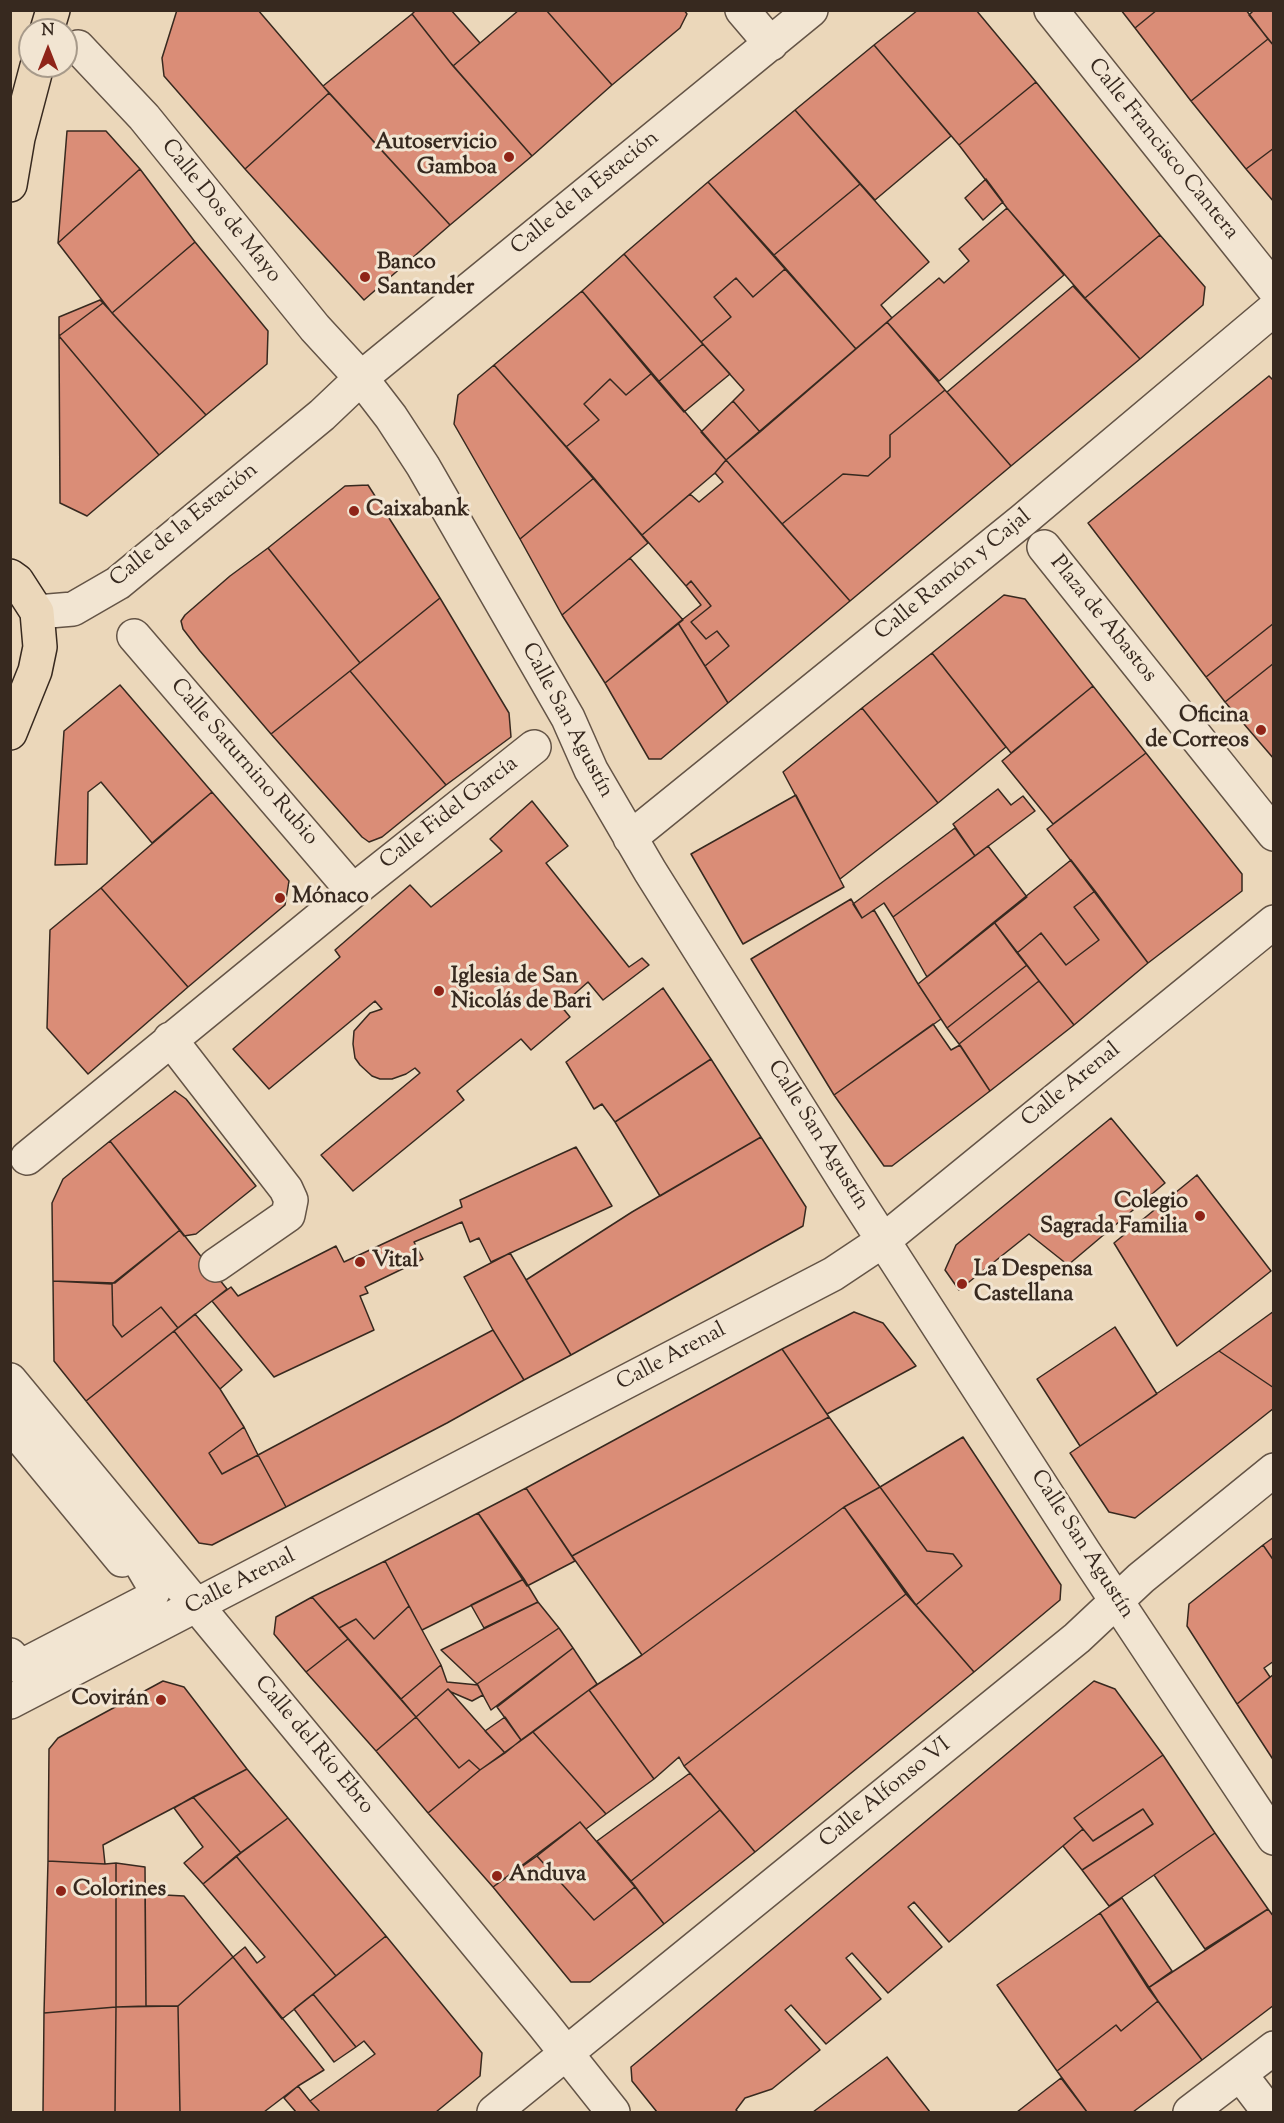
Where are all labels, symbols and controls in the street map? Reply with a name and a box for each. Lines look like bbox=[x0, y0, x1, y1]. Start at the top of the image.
north arrow bbox=[18, 18, 78, 78]
text: N bbox=[42, 20, 54, 43]
street label: Calle Francisco Cantera bbox=[1081, 54, 1243, 246]
street label: Calle de la Estación bbox=[507, 126, 665, 262]
place label: Autoservicio Gamboa bbox=[375, 131, 497, 182]
street label: Calle Dos de Mayo bbox=[154, 135, 286, 289]
marker: Autoservicio Gamboa bbox=[502, 150, 516, 164]
place label: Banco Santander bbox=[377, 251, 474, 302]
marker: Banco Santander bbox=[358, 270, 372, 284]
street label: Calle de la Estación bbox=[106, 458, 264, 594]
place label: Caixabank bbox=[366, 498, 469, 524]
marker: Caixabank bbox=[347, 504, 361, 518]
street label: Calle Ramón y Cajal bbox=[870, 505, 1038, 647]
street label: Plaza de Abastos bbox=[1043, 551, 1161, 689]
street label: Calle San Agustín bbox=[514, 639, 618, 803]
street label: Calle Saturnino Rubio bbox=[163, 674, 323, 852]
place label: Oficina de Correos bbox=[1145, 704, 1249, 756]
marker: Oficina de Correos bbox=[1254, 723, 1268, 737]
street label: Calle Fidel García bbox=[376, 752, 524, 876]
place label: Mónaco bbox=[292, 885, 369, 911]
marker: Mónaco bbox=[273, 891, 287, 905]
place label: Iglesia de San Nicolás de Bari bbox=[451, 965, 591, 1016]
marker: Iglesia de San Nicolás de Bari bbox=[432, 984, 446, 998]
street label: Calle Arenal bbox=[1017, 1038, 1127, 1134]
street label: Calle San Agustín bbox=[760, 1056, 874, 1216]
place label: Colegio Sagrada Familia bbox=[1040, 1190, 1188, 1242]
marker: Colegio Sagrada Familia bbox=[1193, 1209, 1207, 1223]
place label: Vital bbox=[372, 1249, 418, 1275]
marker: Vital bbox=[353, 1255, 367, 1269]
place label: La Despensa Castellana bbox=[974, 1258, 1093, 1310]
marker: La Despensa Castellana bbox=[955, 1277, 969, 1291]
street label: Calle Arenal bbox=[613, 1318, 731, 1398]
street label: Calle San Agustín bbox=[1023, 1466, 1139, 1624]
street label: Calle Arenal bbox=[182, 1544, 300, 1622]
street label: Calle del Río Ebro bbox=[247, 1671, 379, 1821]
place label: Covirán bbox=[71, 1687, 149, 1713]
marker: Covirán bbox=[154, 1693, 168, 1707]
street label: Calle Alfonso VI bbox=[815, 1733, 957, 1855]
place label: Anduva bbox=[509, 1863, 586, 1889]
marker: Anduva bbox=[490, 1869, 504, 1883]
place label: Colorines bbox=[73, 1878, 166, 1904]
marker: Colorines bbox=[54, 1884, 68, 1898]

